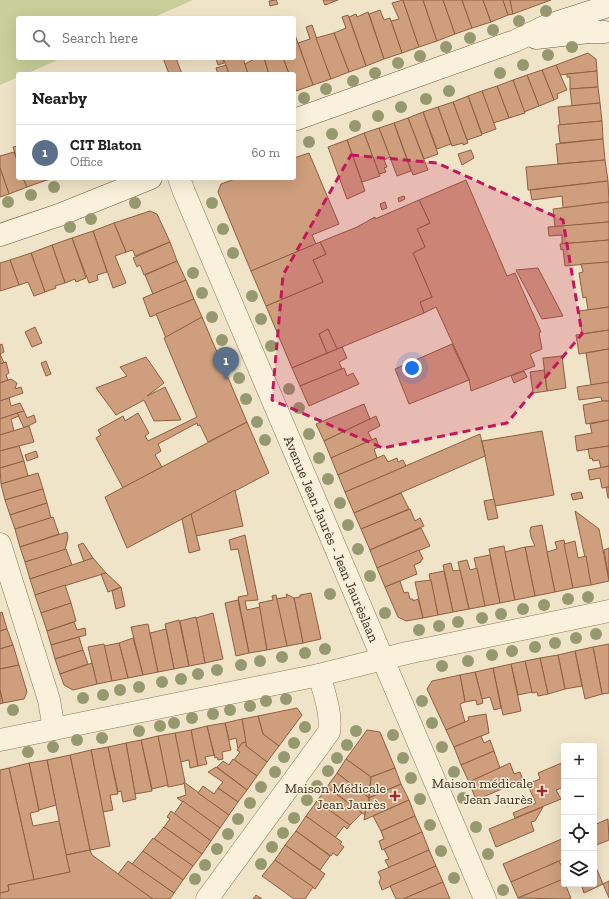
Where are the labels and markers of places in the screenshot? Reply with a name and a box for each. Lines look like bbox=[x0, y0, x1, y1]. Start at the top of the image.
pin: 1 bbox=[213, 347, 239, 380]
place label: Maison médicale Jean Jaurès bbox=[432, 775, 533, 808]
place label: Maison Médicale Jean Jaurès bbox=[285, 780, 386, 813]
marker: Maison médicale Jean Jaurès bbox=[536, 785, 548, 797]
marker: Maison Médicale Jean Jaurès bbox=[389, 790, 401, 802]

